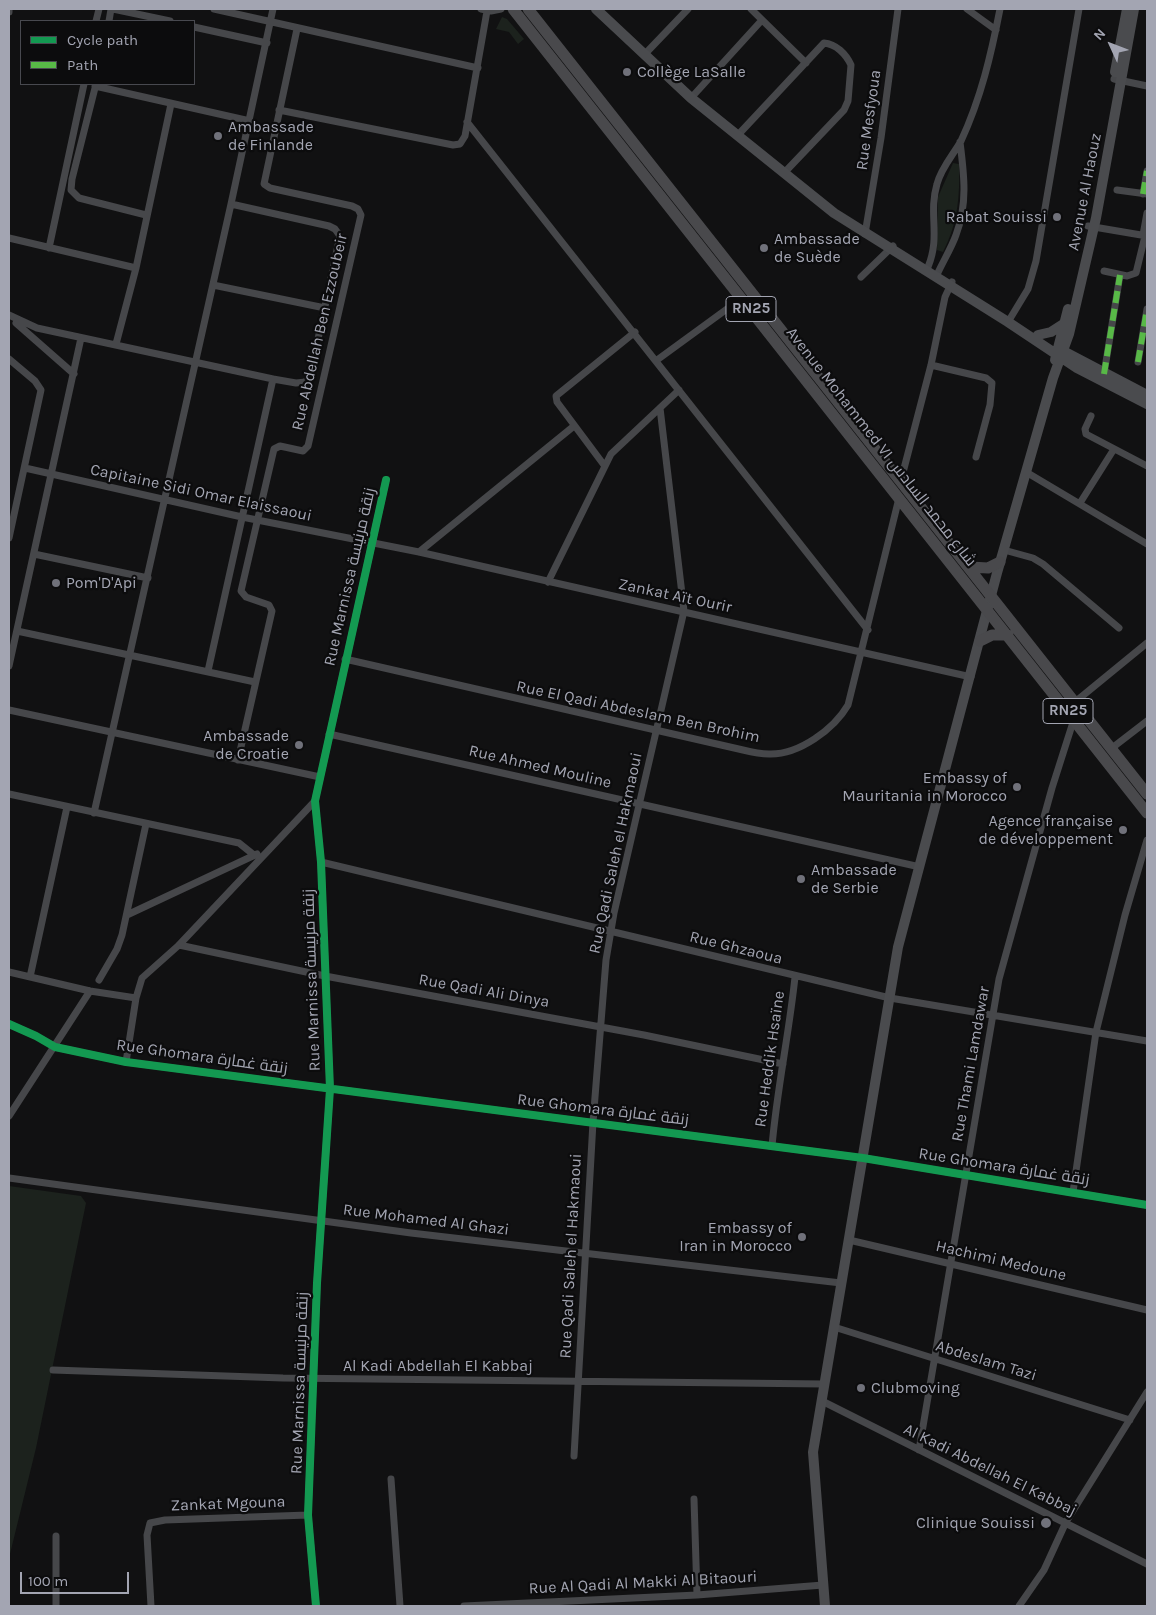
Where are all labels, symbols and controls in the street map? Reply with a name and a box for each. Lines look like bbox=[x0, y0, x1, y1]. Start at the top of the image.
legend bbox=[20, 20, 195, 85]
north arrow bbox=[1086, 20, 1136, 70]
text: N bbox=[1090, 25, 1109, 44]
text: Cycle path bbox=[67, 31, 138, 49]
text: Path bbox=[67, 56, 98, 74]
place label: Collège LaSalle bbox=[637, 62, 746, 82]
marker: Collège LaSalle bbox=[621, 66, 633, 78]
street label: Rue Mesfyoua bbox=[852, 68, 886, 172]
place label: Ambassade de Finlande bbox=[228, 117, 314, 155]
marker: Ambassade de Finlande bbox=[212, 130, 224, 142]
street label: Avenue Al Haouz bbox=[1064, 132, 1106, 252]
place label: Rabat Souissi bbox=[946, 207, 1047, 227]
marker: Rabat Souissi bbox=[1051, 211, 1063, 223]
place label: Ambassade de Suède bbox=[774, 229, 860, 267]
street label: Rue Abdellah Ben Ezzoubeir bbox=[288, 232, 352, 432]
marker: Ambassade de Suède bbox=[758, 242, 770, 254]
road number: RN25 bbox=[726, 296, 776, 322]
street label: Avenue Mohammed VI شارع محمد السادس bbox=[782, 324, 980, 570]
street label: Capitaine Sidi Omar Elaissaoui bbox=[88, 460, 314, 526]
street label: Rue Marnissa زنقة مرنيسة bbox=[320, 486, 380, 668]
place label: Pom'D'Api bbox=[66, 573, 137, 593]
street label: Zankat Aït Ourir bbox=[616, 575, 734, 617]
marker: Pom'D'Api bbox=[50, 577, 62, 589]
street label: Rue El Qadi Abdeslam Ben Brohim bbox=[515, 677, 761, 747]
road number: RN25 bbox=[1043, 698, 1093, 724]
place label: Ambassade de Croatie bbox=[203, 726, 289, 764]
marker: Ambassade de Croatie bbox=[293, 739, 305, 751]
street label: Rue Ahmed Mouline bbox=[467, 741, 613, 793]
street label: Rue Qadi Saleh el Hakmaoui bbox=[585, 751, 647, 955]
place label: Embassy of Mauritania in Morocco bbox=[842, 768, 1007, 806]
marker: Embassy of Mauritania in Morocco bbox=[1011, 781, 1023, 793]
place label: Agence française de développement bbox=[979, 811, 1113, 849]
marker: Agence française de développement bbox=[1117, 824, 1129, 836]
place label: Ambassade de Serbie bbox=[811, 860, 897, 898]
marker: Ambassade de Serbie bbox=[795, 873, 807, 885]
street label: Rue Marnissa زنقة مرنيسة bbox=[299, 889, 325, 1071]
street label: Rue Ghzaoua bbox=[688, 927, 784, 969]
street label: Rue Qadi Ali Dinya bbox=[417, 970, 551, 1012]
street label: Rue Thami Lamdawar bbox=[948, 985, 994, 1143]
street label: Rue Heddik Hsaïne bbox=[751, 990, 789, 1128]
street label: Rue Ghomara زنقة غمارة bbox=[115, 1035, 289, 1079]
street label: Rue Ghomara زنقة غمارة bbox=[516, 1090, 690, 1130]
street label: Rue Ghomara زنقة غمارة bbox=[917, 1144, 1091, 1190]
street label: Rue Qadi Saleh el Hakmaoui bbox=[556, 1153, 586, 1359]
street label: Rue Mohamed Al Ghazi bbox=[342, 1200, 510, 1240]
place label: Embassy of Iran in Morocco bbox=[679, 1218, 792, 1256]
marker: Embassy of Iran in Morocco bbox=[796, 1231, 808, 1243]
street label: Hachimi Medoune bbox=[934, 1237, 1068, 1285]
street label: Rue Marnissa زنقة مرنيسة bbox=[287, 1292, 313, 1474]
street label: Abdeslam Tazi bbox=[933, 1337, 1039, 1385]
street label: Al Kadi Abdellah El Kabbaj bbox=[343, 1356, 533, 1376]
place label: Clubmoving bbox=[871, 1378, 960, 1398]
marker: Clubmoving bbox=[855, 1382, 867, 1394]
street label: Al Kadi Abdellah El Kabbaj bbox=[900, 1420, 1080, 1520]
street label: Zankat Mgouna bbox=[170, 1492, 286, 1516]
place label: Clinique Souissi bbox=[916, 1513, 1035, 1533]
marker: Clinique Souissi bbox=[1039, 1516, 1053, 1530]
scale bar bbox=[22, 1562, 131, 1594]
street label: Rue Al Qadi Al Makki Al Bitaouri bbox=[528, 1567, 758, 1599]
text: 100 m bbox=[28, 1572, 68, 1590]

